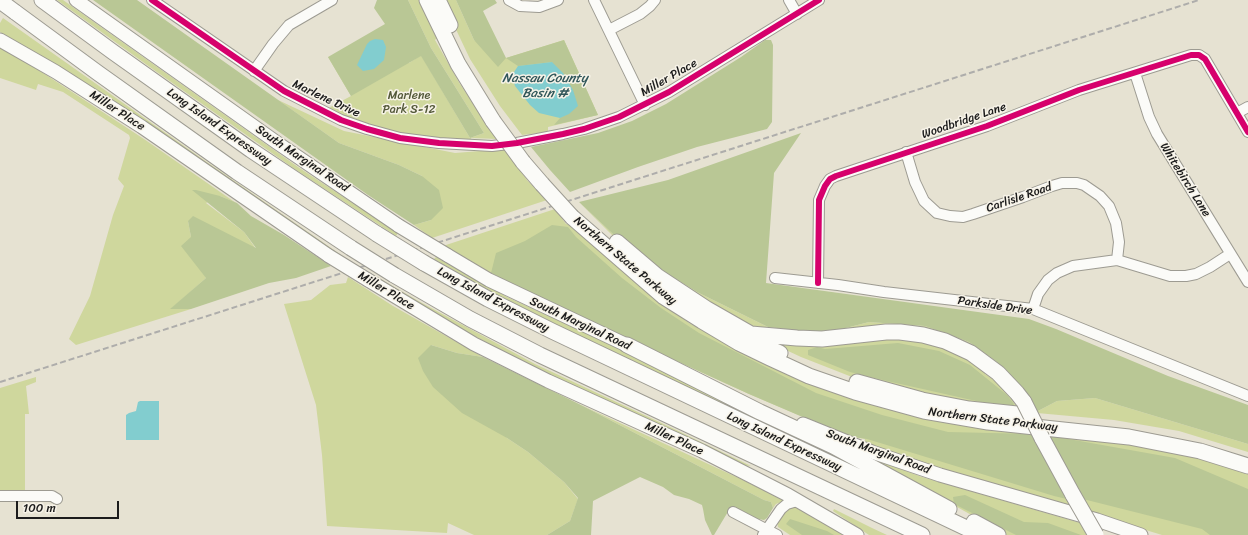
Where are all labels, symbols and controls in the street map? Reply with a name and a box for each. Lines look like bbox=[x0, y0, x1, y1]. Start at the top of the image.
street label: Miller Place bbox=[638, 56, 700, 100]
water label: Nassau County Basin # bbox=[502, 71, 588, 102]
street label: Marlene Drive bbox=[290, 77, 362, 121]
street label: Long Island Expressway bbox=[164, 85, 274, 169]
street label: Miller Place bbox=[87, 88, 147, 134]
park label: Marlene Park S-12 bbox=[383, 89, 435, 117]
street label: Woodbridge Lane bbox=[920, 100, 1008, 142]
street label: South Marginal Road bbox=[253, 122, 351, 196]
street label: Whitebirch Lane bbox=[1157, 140, 1213, 220]
street label: Carlisle Road bbox=[984, 180, 1054, 216]
street label: Northern State Parkway bbox=[571, 214, 679, 308]
street label: Long Island Expressway bbox=[435, 264, 551, 336]
street label: Miller Place bbox=[355, 269, 417, 313]
street label: South Marginal Road bbox=[527, 294, 633, 354]
street label: Parkside Drive bbox=[957, 294, 1033, 318]
street label: Northern State Parkway bbox=[928, 405, 1058, 435]
street label: Long Island Expressway bbox=[724, 409, 844, 475]
street label: Miller Place bbox=[642, 419, 706, 459]
street label: South Marginal Road bbox=[824, 426, 932, 478]
scale bar bbox=[18, 493, 121, 519]
text: 100 m bbox=[23, 497, 56, 519]

